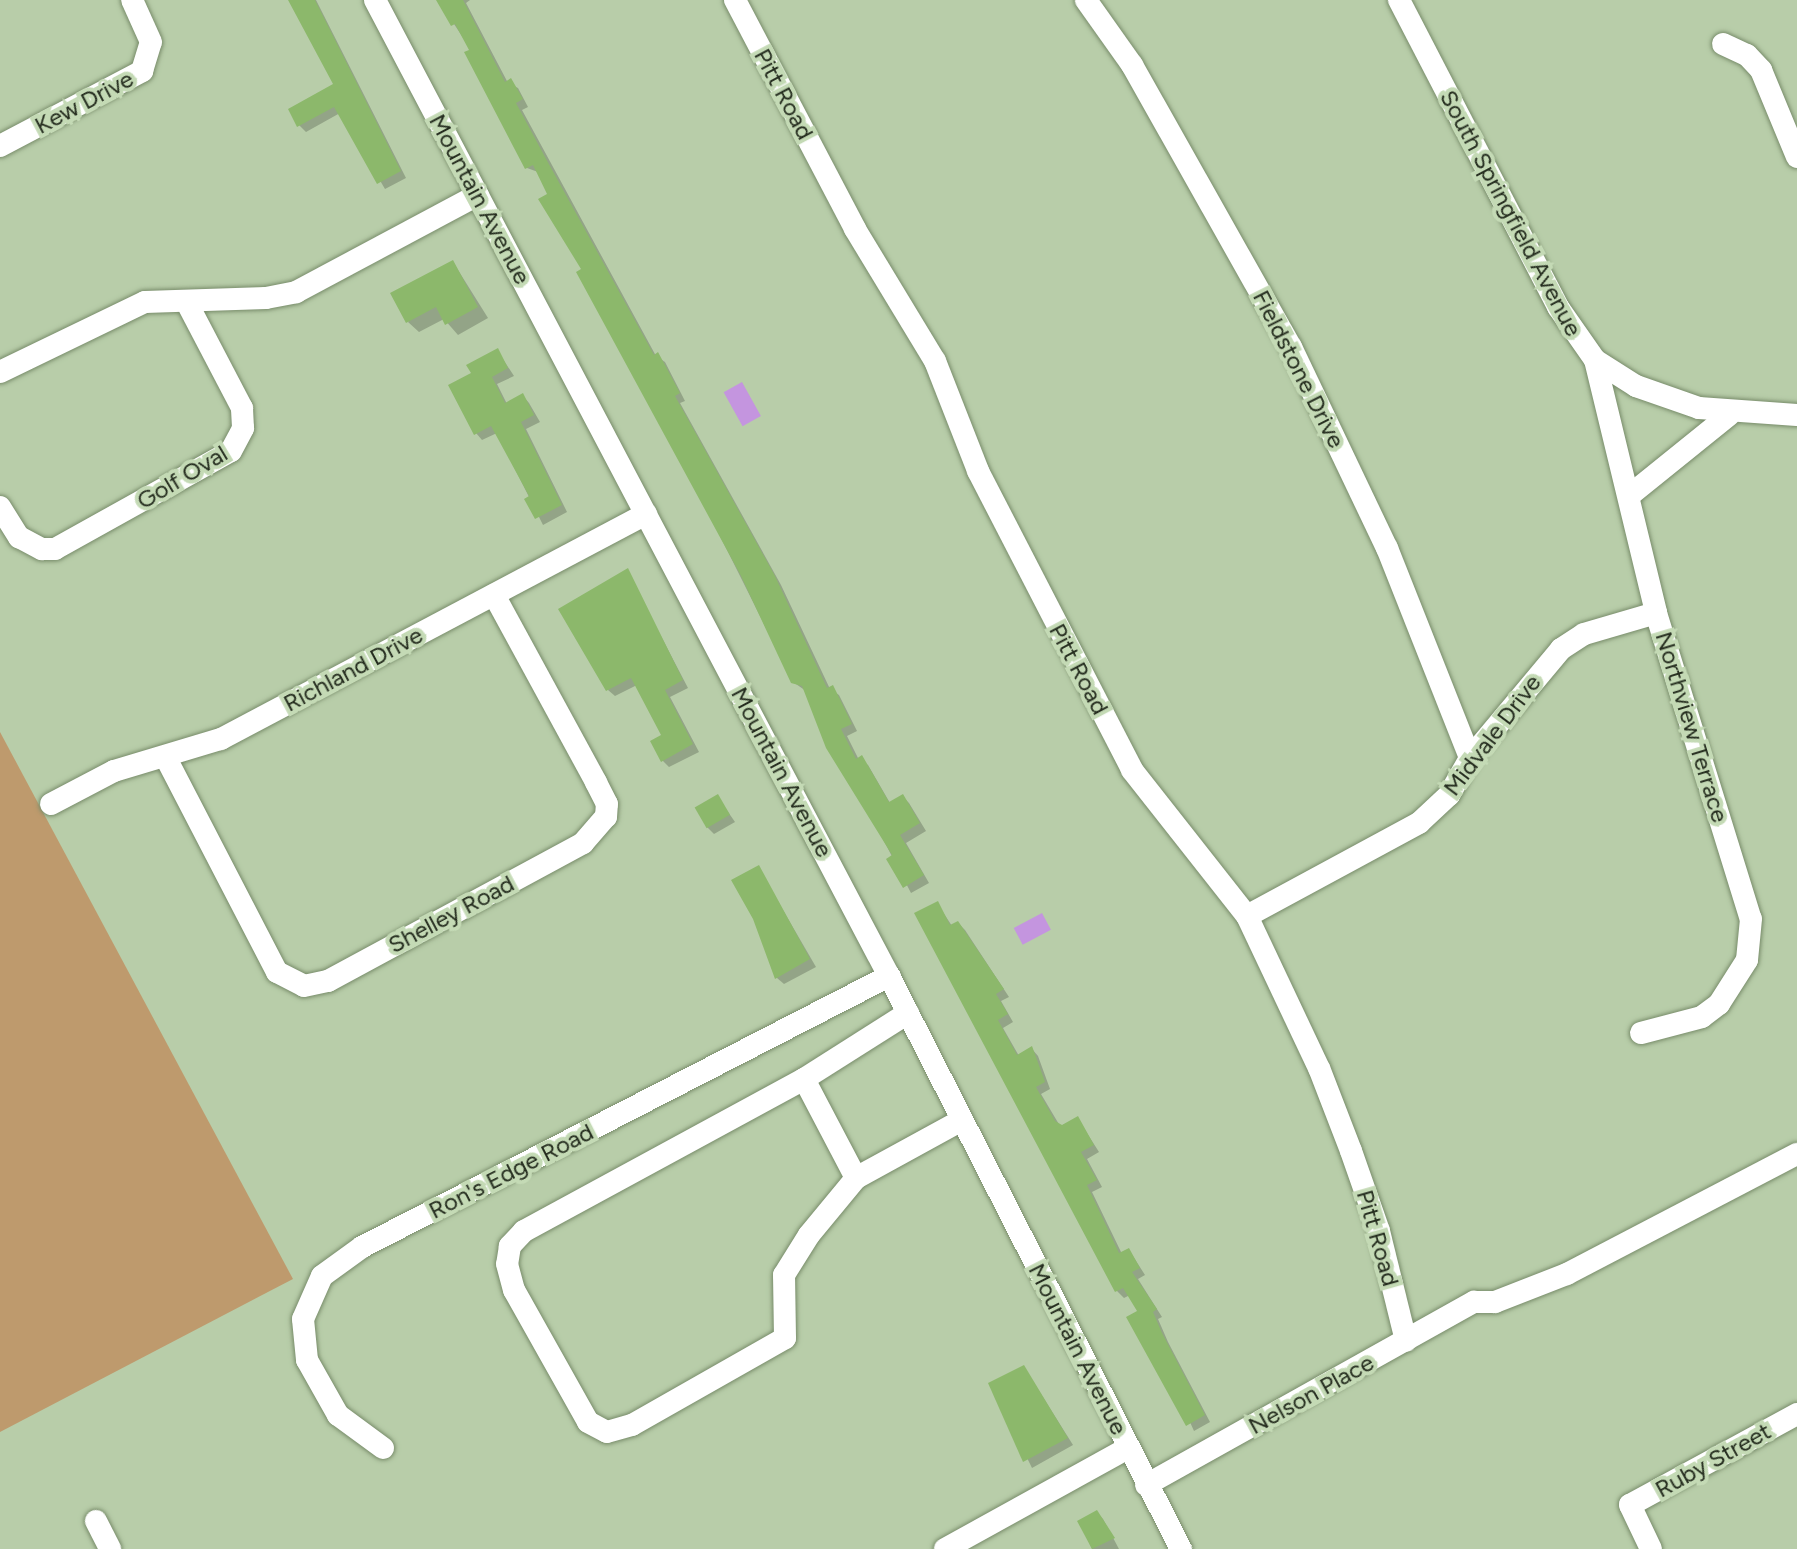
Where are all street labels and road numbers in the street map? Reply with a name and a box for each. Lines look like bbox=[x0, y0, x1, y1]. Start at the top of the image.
street label: Pitt Road bbox=[748, 44, 820, 144]
street label: Kew Drive bbox=[30, 64, 138, 140]
street label: South Springfield Avenue bbox=[1434, 85, 1588, 341]
street label: Mountain Avenue bbox=[423, 109, 537, 289]
street label: Fieldstone Drive bbox=[1247, 285, 1351, 453]
street label: Golf Oval bbox=[131, 439, 233, 515]
street label: Pitt Road bbox=[1043, 619, 1115, 719]
street label: Richland Drive bbox=[279, 620, 427, 718]
street label: Northview Terrace bbox=[1649, 628, 1735, 826]
street label: Midvale Drive bbox=[1437, 669, 1547, 801]
street label: Mountain Avenue bbox=[725, 682, 839, 862]
street label: Shelley Road bbox=[383, 869, 519, 959]
street label: Ron's Edge Road bbox=[424, 1117, 598, 1225]
street label: Pitt Road bbox=[1351, 1187, 1405, 1289]
street label: Mountain Avenue bbox=[1022, 1259, 1134, 1439]
street label: Nelson Place bbox=[1243, 1348, 1379, 1440]
street label: Ruby Street bbox=[1650, 1416, 1776, 1504]

